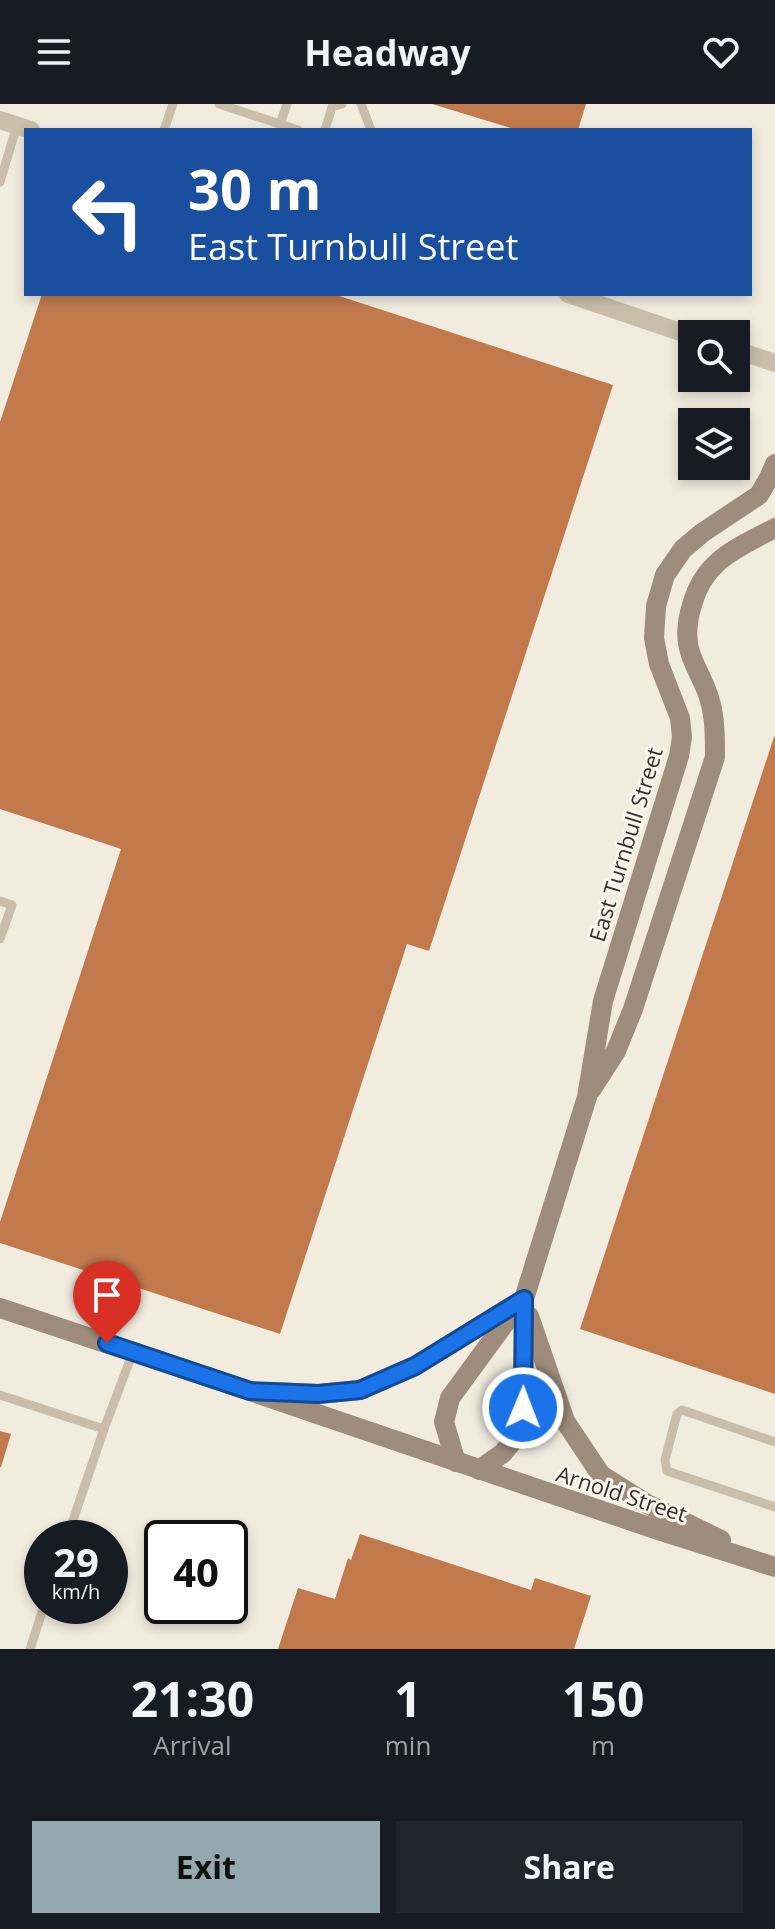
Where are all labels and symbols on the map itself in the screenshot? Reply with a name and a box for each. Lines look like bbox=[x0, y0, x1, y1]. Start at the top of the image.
street label: East Turnbull Street bbox=[581, 743, 669, 945]
pin bbox=[73, 1261, 141, 1343]
position arrow bbox=[481, 1366, 565, 1450]
street label: Arnold Street bbox=[553, 1458, 691, 1528]
speed limit sign: 40 bbox=[144, 1520, 248, 1624]

